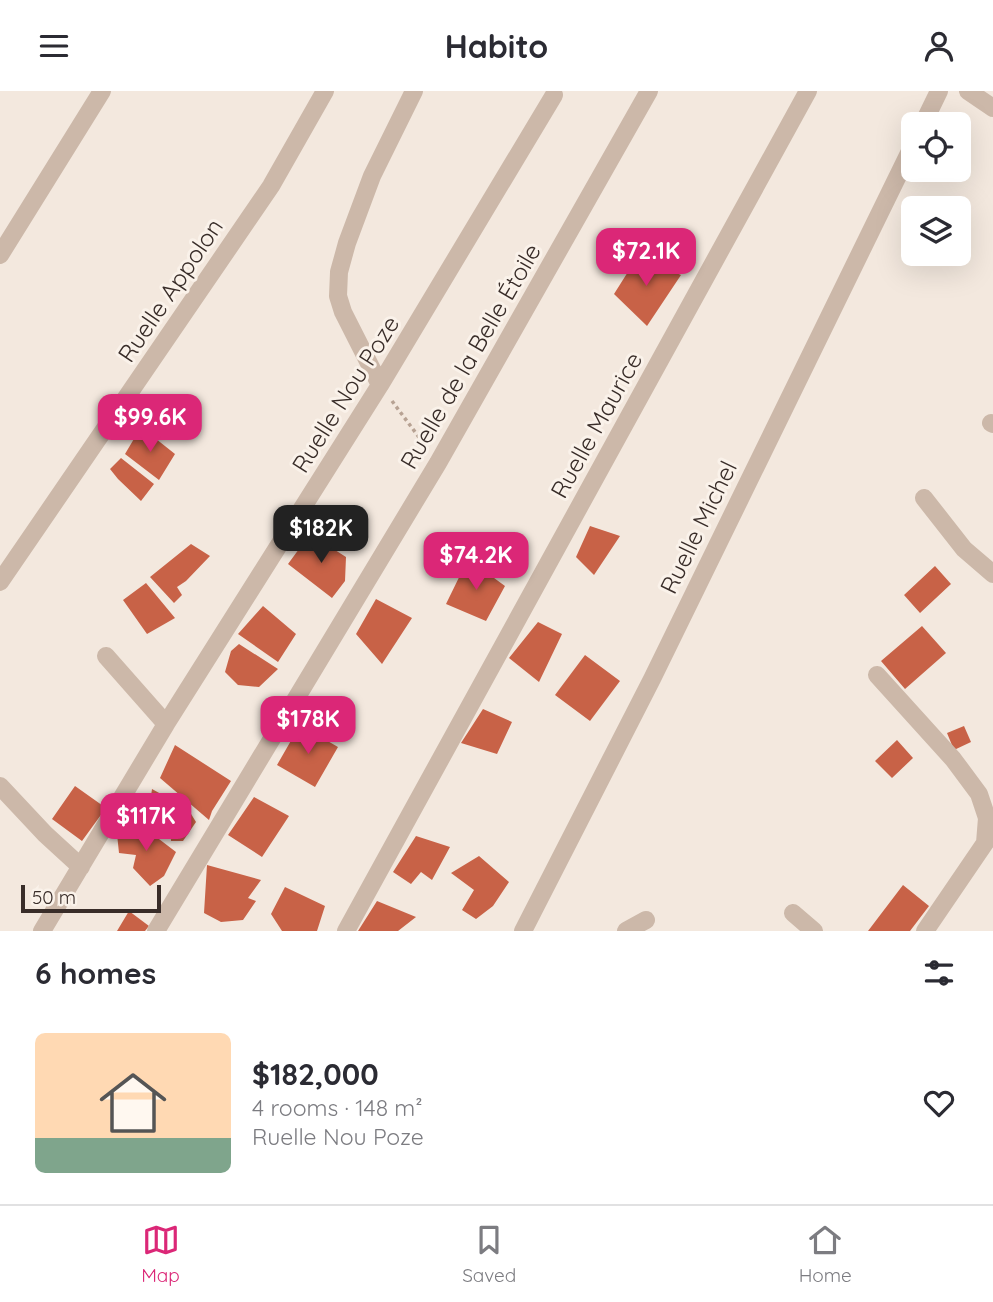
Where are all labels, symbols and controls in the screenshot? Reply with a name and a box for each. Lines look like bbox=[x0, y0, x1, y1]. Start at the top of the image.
text: Habito bbox=[445, 26, 548, 66]
icon: menu bbox=[35, 27, 73, 65]
icon: person bbox=[920, 27, 958, 65]
map controls bbox=[901, 112, 971, 266]
button: locate bbox=[901, 112, 971, 182]
button: layers bbox=[901, 196, 971, 266]
street label: Ruelle Appolon bbox=[111, 212, 229, 368]
pin: $72.1K bbox=[589, 229, 703, 288]
text: $72.1K bbox=[612, 236, 680, 265]
street label: Ruelle de la Belle Étoile bbox=[393, 238, 547, 474]
street label: Ruelle Nou Poze bbox=[285, 310, 405, 478]
street label: Ruelle Maurice bbox=[544, 347, 648, 503]
pin: $99.6K bbox=[93, 395, 207, 454]
text: $99.6K bbox=[114, 402, 186, 431]
street label: Ruelle Michel bbox=[653, 456, 743, 598]
pin: $182K bbox=[272, 505, 370, 565]
text: $182K bbox=[289, 513, 353, 542]
pin: $74.2K bbox=[419, 533, 533, 592]
text: $74.2K bbox=[440, 540, 512, 569]
pin: $178K bbox=[259, 697, 357, 756]
text: $178K bbox=[277, 704, 339, 733]
pin: $117K bbox=[97, 793, 195, 853]
text: $117K bbox=[116, 801, 176, 830]
scale bar bbox=[21, 882, 161, 914]
text: 50 m bbox=[32, 885, 76, 909]
text: 6 homes bbox=[35, 954, 156, 992]
icon: filters bbox=[920, 954, 958, 992]
text: $182,000 bbox=[252, 1055, 379, 1093]
icon: home bbox=[91, 1061, 175, 1145]
icon: heart bbox=[920, 1084, 958, 1122]
text: 4 rooms · 148 m² bbox=[252, 1093, 423, 1122]
text: Ruelle Nou Poze bbox=[252, 1122, 424, 1151]
tab: Map bbox=[141, 1221, 180, 1287]
tab: Saved bbox=[462, 1221, 516, 1287]
tab: Home bbox=[799, 1221, 852, 1287]

